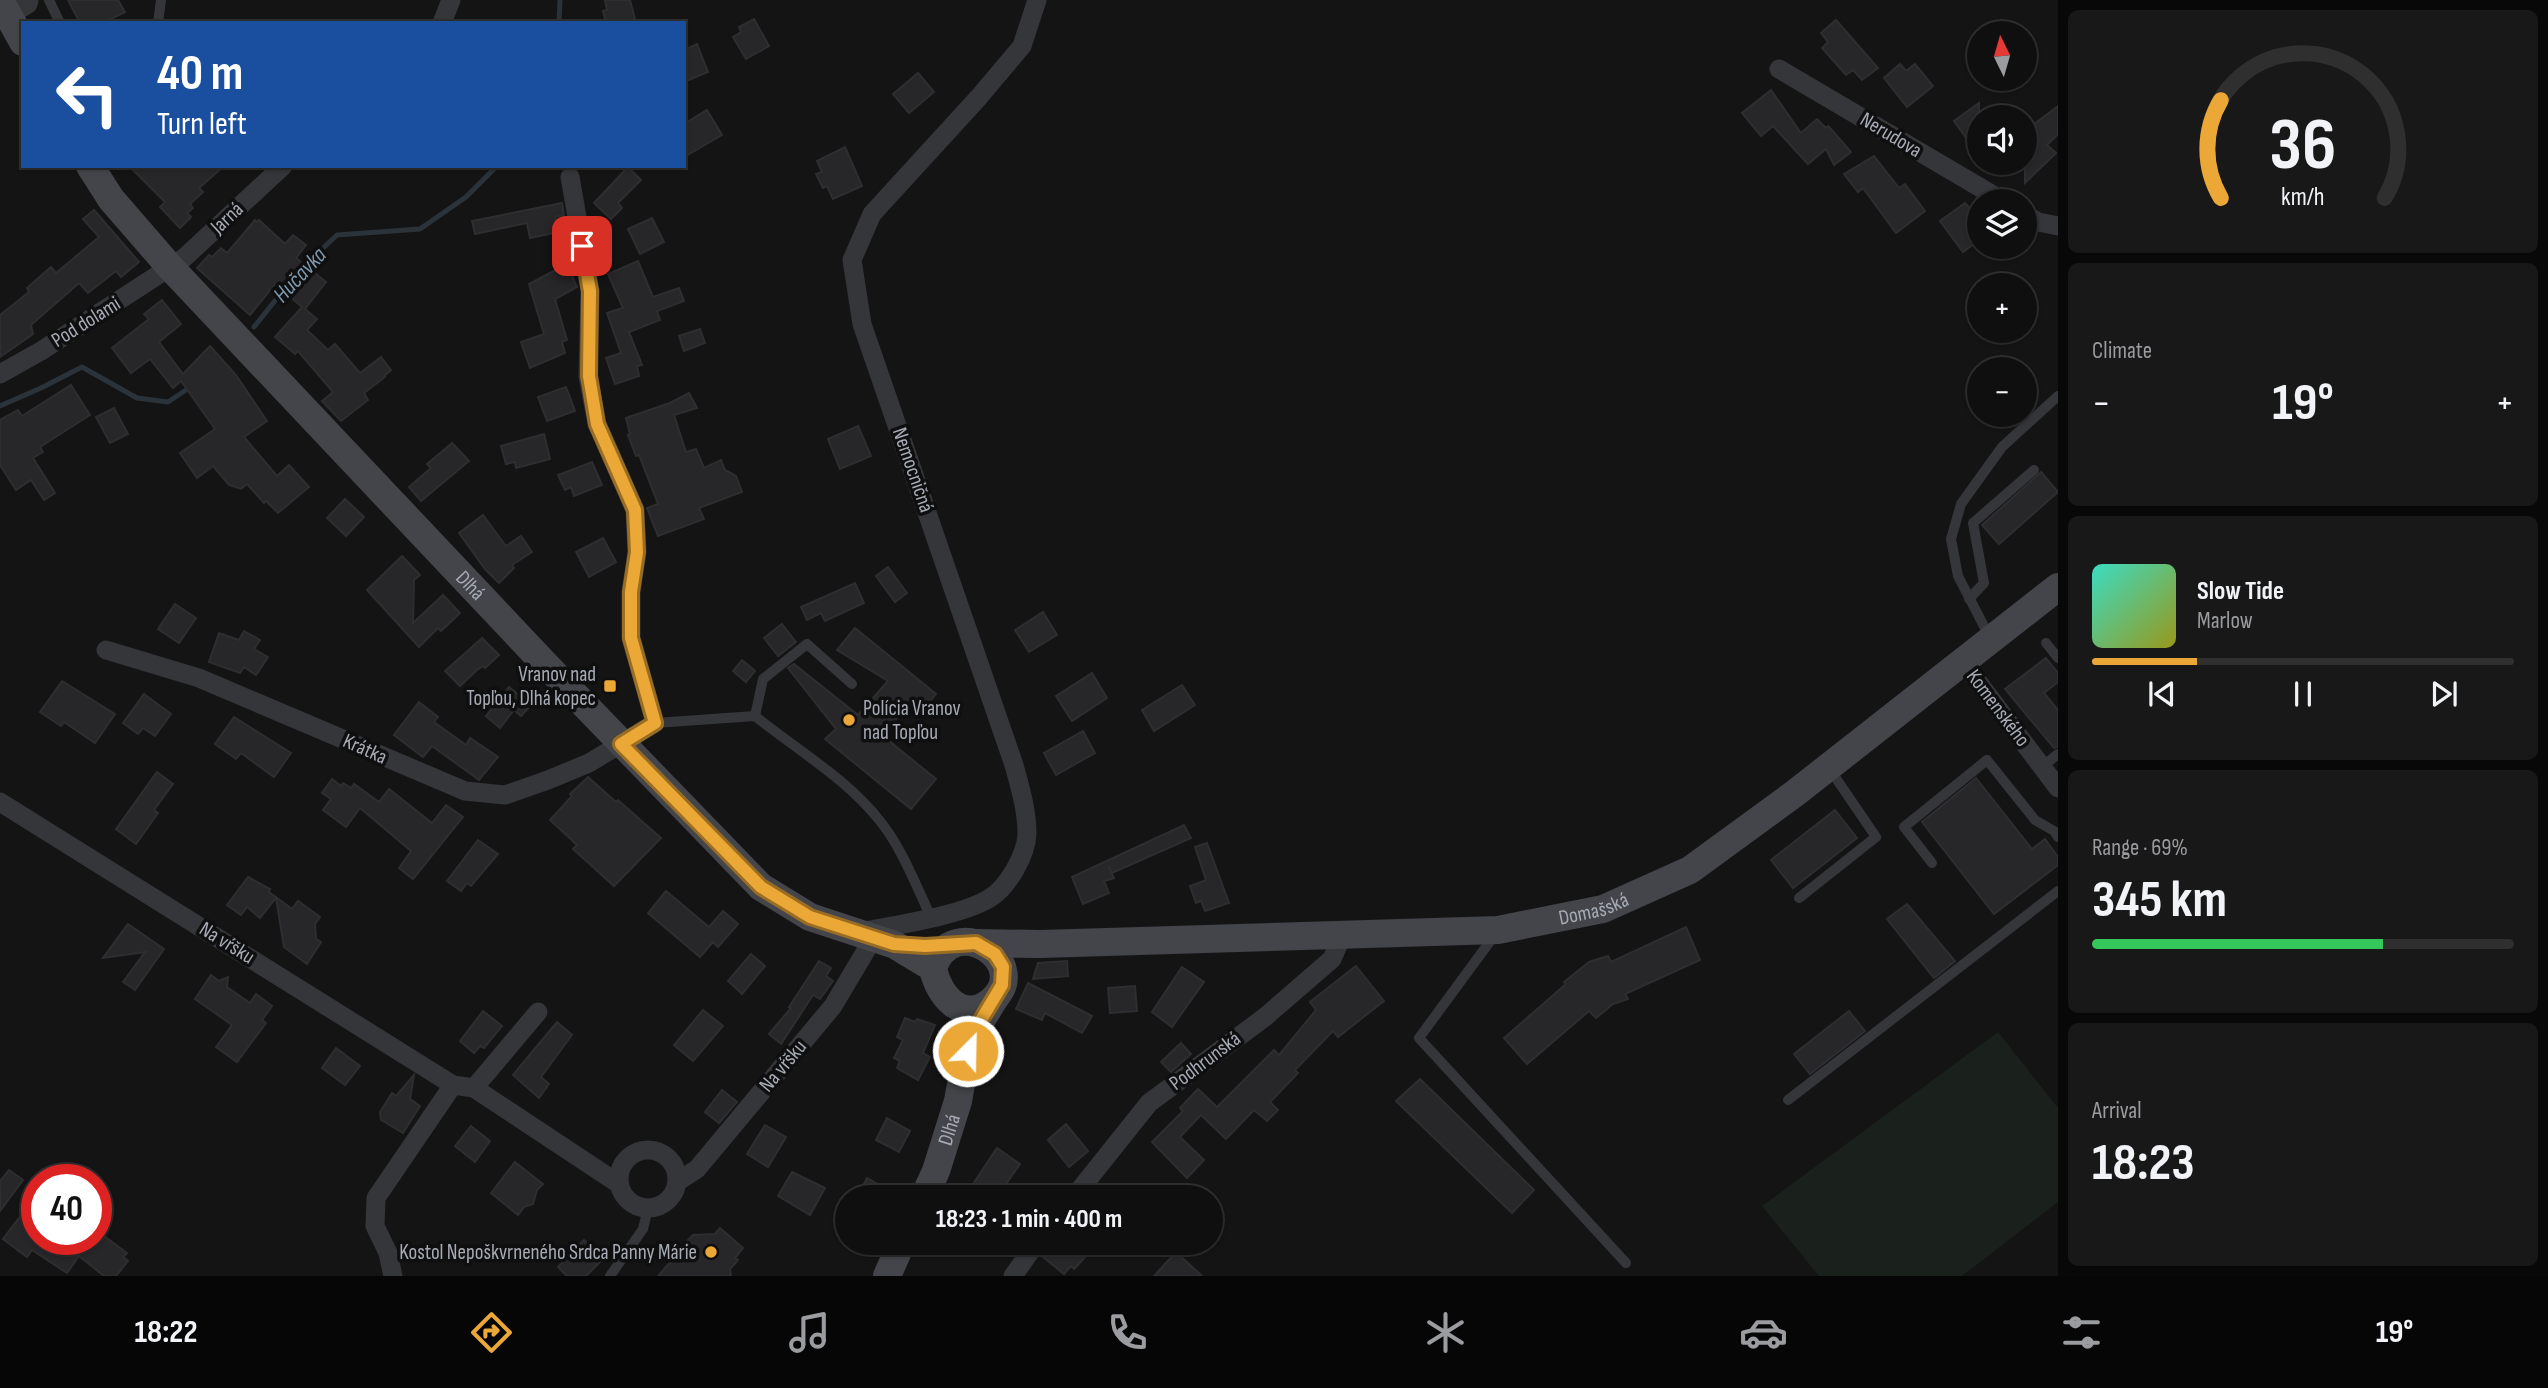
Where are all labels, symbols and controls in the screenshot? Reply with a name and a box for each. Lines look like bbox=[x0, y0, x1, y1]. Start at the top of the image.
north arrow bbox=[1967, 21, 2037, 91]
map controls bbox=[1967, 21, 2037, 427]
text: 40 m bbox=[157, 45, 243, 104]
icon: left bbox=[42, 49, 133, 140]
text: 36 bbox=[2270, 102, 2336, 190]
text: Turn left bbox=[157, 105, 247, 144]
button: sound bbox=[1967, 105, 2037, 175]
street label: Nerudova bbox=[1856, 107, 1926, 163]
text: km/h bbox=[2281, 181, 2325, 212]
button: layers bbox=[1967, 189, 2037, 259]
street label: Jarná bbox=[205, 197, 249, 240]
pin bbox=[552, 216, 612, 276]
icon: arrive bbox=[563, 227, 601, 265]
water label: Hučavka bbox=[267, 241, 333, 308]
button: + bbox=[1967, 273, 2037, 343]
street label: Pod dolami bbox=[47, 291, 125, 353]
text: Climate bbox=[2092, 337, 2152, 365]
button: − bbox=[1967, 357, 2037, 427]
text: 19° bbox=[2272, 372, 2334, 435]
text: − bbox=[2092, 381, 2111, 426]
text: + bbox=[2495, 381, 2514, 426]
street label: Nemocničná bbox=[887, 424, 939, 516]
street label: Dlhá bbox=[451, 565, 491, 605]
text: Slow Tide bbox=[2197, 576, 2284, 607]
text: Marlow bbox=[2197, 607, 2253, 635]
place label: Vranov nad Topľou, Dlhá kopec bbox=[466, 662, 596, 711]
street label: Komenského bbox=[1961, 664, 2035, 752]
icon: previous bbox=[2143, 675, 2181, 713]
icon: pause bbox=[2284, 675, 2322, 713]
icon: next bbox=[2425, 675, 2463, 713]
marker: Vranov nad Topľou, Dlhá kopec bbox=[602, 678, 618, 694]
place label: Polícia Vranov nad Topľou bbox=[863, 696, 961, 745]
marker: Polícia Vranov nad Topľou bbox=[841, 712, 857, 728]
street label: Krátka bbox=[339, 728, 391, 770]
text: Range · 69% bbox=[2092, 834, 2188, 862]
text: 345 km bbox=[2092, 869, 2227, 932]
street label: Domašská bbox=[1556, 887, 1632, 930]
street label: Na vŕšku bbox=[195, 916, 259, 970]
position arrow bbox=[931, 1014, 1005, 1088]
street label: Podhrunská bbox=[1164, 1026, 1246, 1096]
street label: Na vŕšku bbox=[754, 1035, 812, 1097]
text: Arrival bbox=[2092, 1097, 2141, 1125]
street label: Dlhá bbox=[932, 1111, 966, 1148]
text: 18:23 bbox=[2092, 1132, 2195, 1195]
speed limit sign: 40 bbox=[21, 1164, 112, 1255]
text: 18:23 · 1 min · 400 m bbox=[936, 1204, 1122, 1235]
place label: Kostol Nepoškvrneného Srdca Panny Márie bbox=[399, 1240, 697, 1265]
marker: Kostol Nepoškvrneného Srdca Panny Márie bbox=[703, 1244, 719, 1260]
icon: directions bbox=[467, 1308, 516, 1357]
icon: music bbox=[785, 1308, 834, 1357]
icon: phone bbox=[1103, 1308, 1152, 1357]
icon: climate bbox=[1421, 1308, 1470, 1357]
icon: car bbox=[1739, 1308, 1788, 1357]
icon: filters bbox=[2057, 1308, 2106, 1357]
text: 18:22 bbox=[135, 1313, 197, 1352]
text: 19° bbox=[2376, 1313, 2413, 1352]

